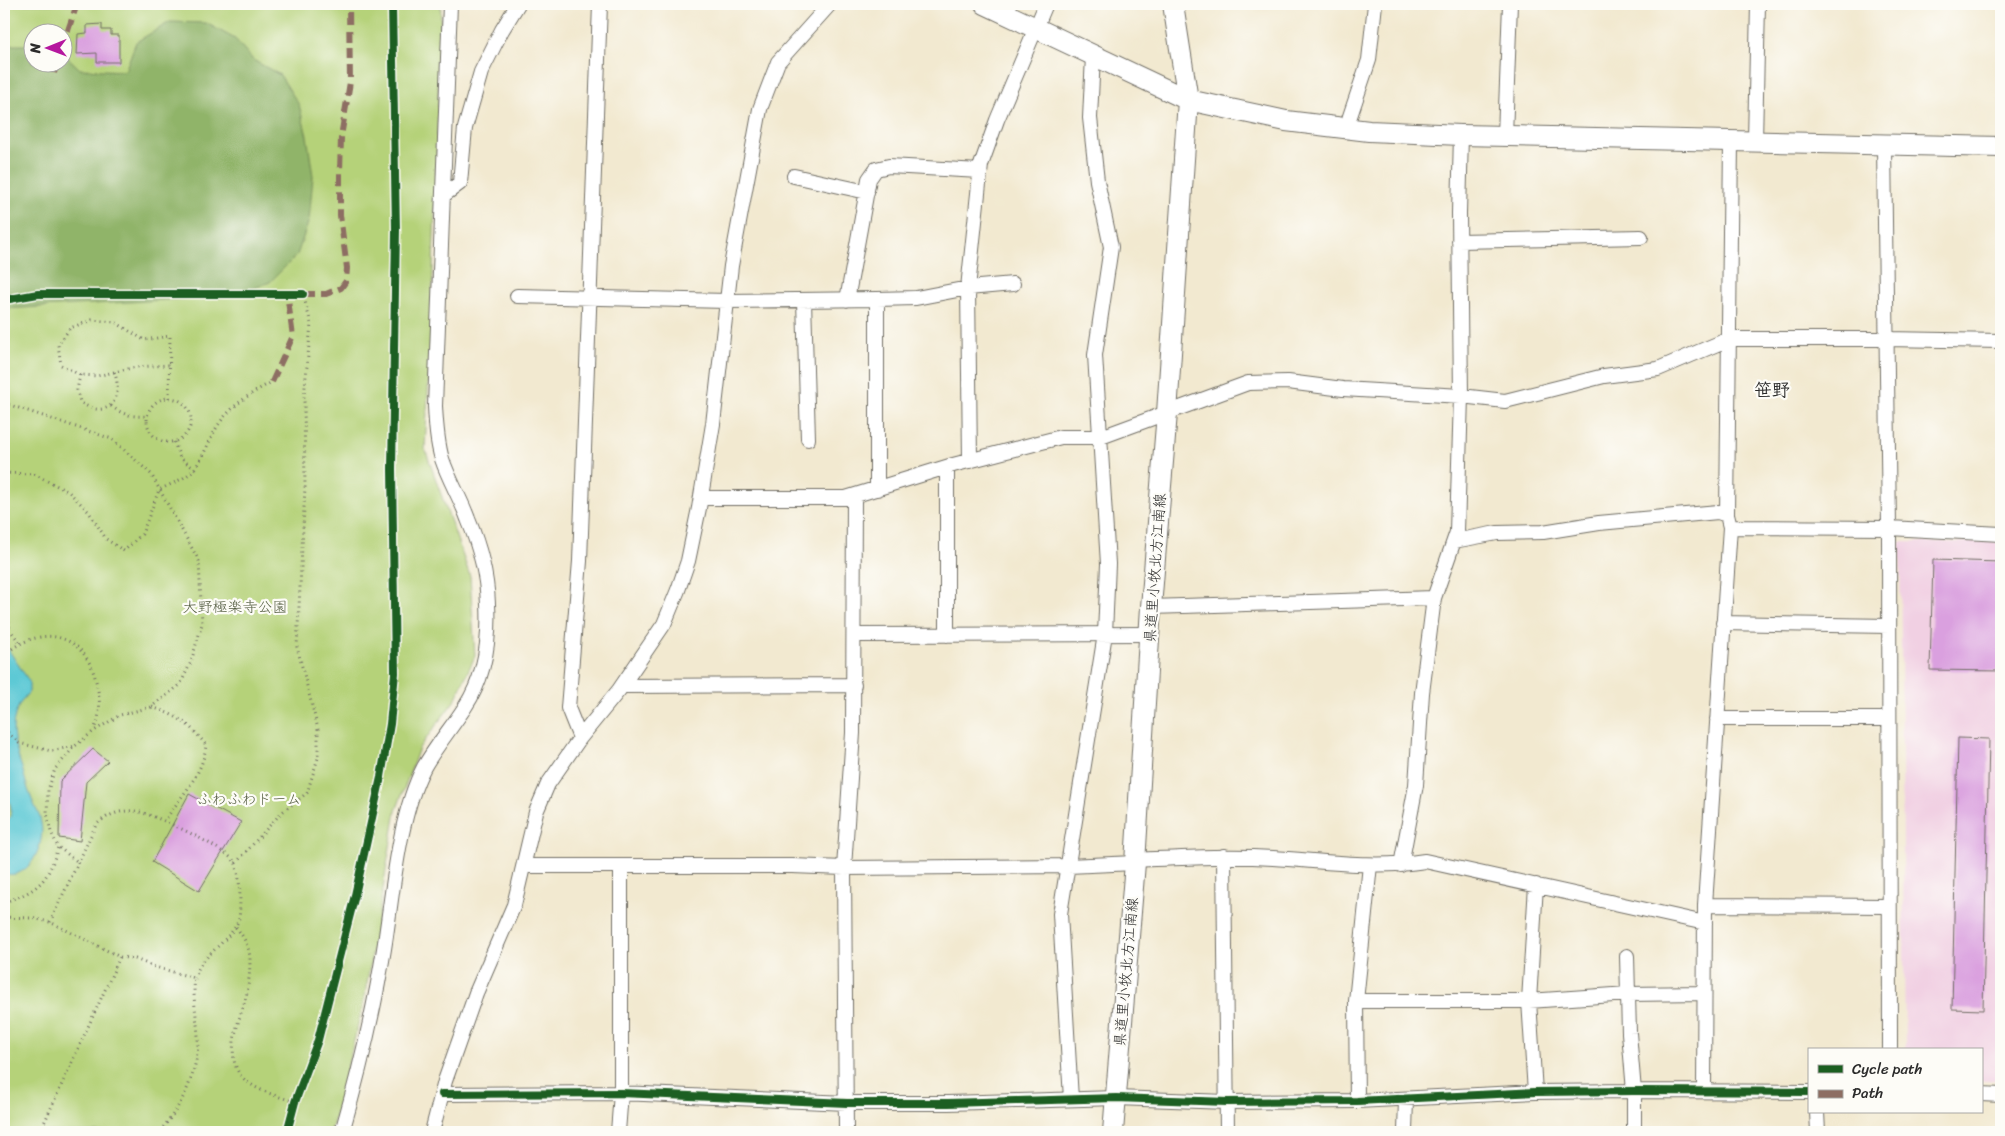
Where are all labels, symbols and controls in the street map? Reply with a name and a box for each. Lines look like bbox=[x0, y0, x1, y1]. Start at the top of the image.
north arrow bbox=[22, 22, 72, 72]
text: N bbox=[23, 43, 48, 54]
district label: 笹野 bbox=[1754, 374, 1790, 406]
street label: 県道里小牧北方江南線 bbox=[1137, 492, 1173, 644]
park label: 大野極楽寺公園 bbox=[182, 594, 288, 620]
park label: ふわふわドーム bbox=[197, 786, 301, 812]
street label: 県道里小牧北方江南線 bbox=[1107, 896, 1145, 1048]
legend bbox=[1808, 1048, 1982, 1114]
text: Cycle path bbox=[1852, 1056, 1923, 1082]
text: Path bbox=[1852, 1080, 1883, 1106]

